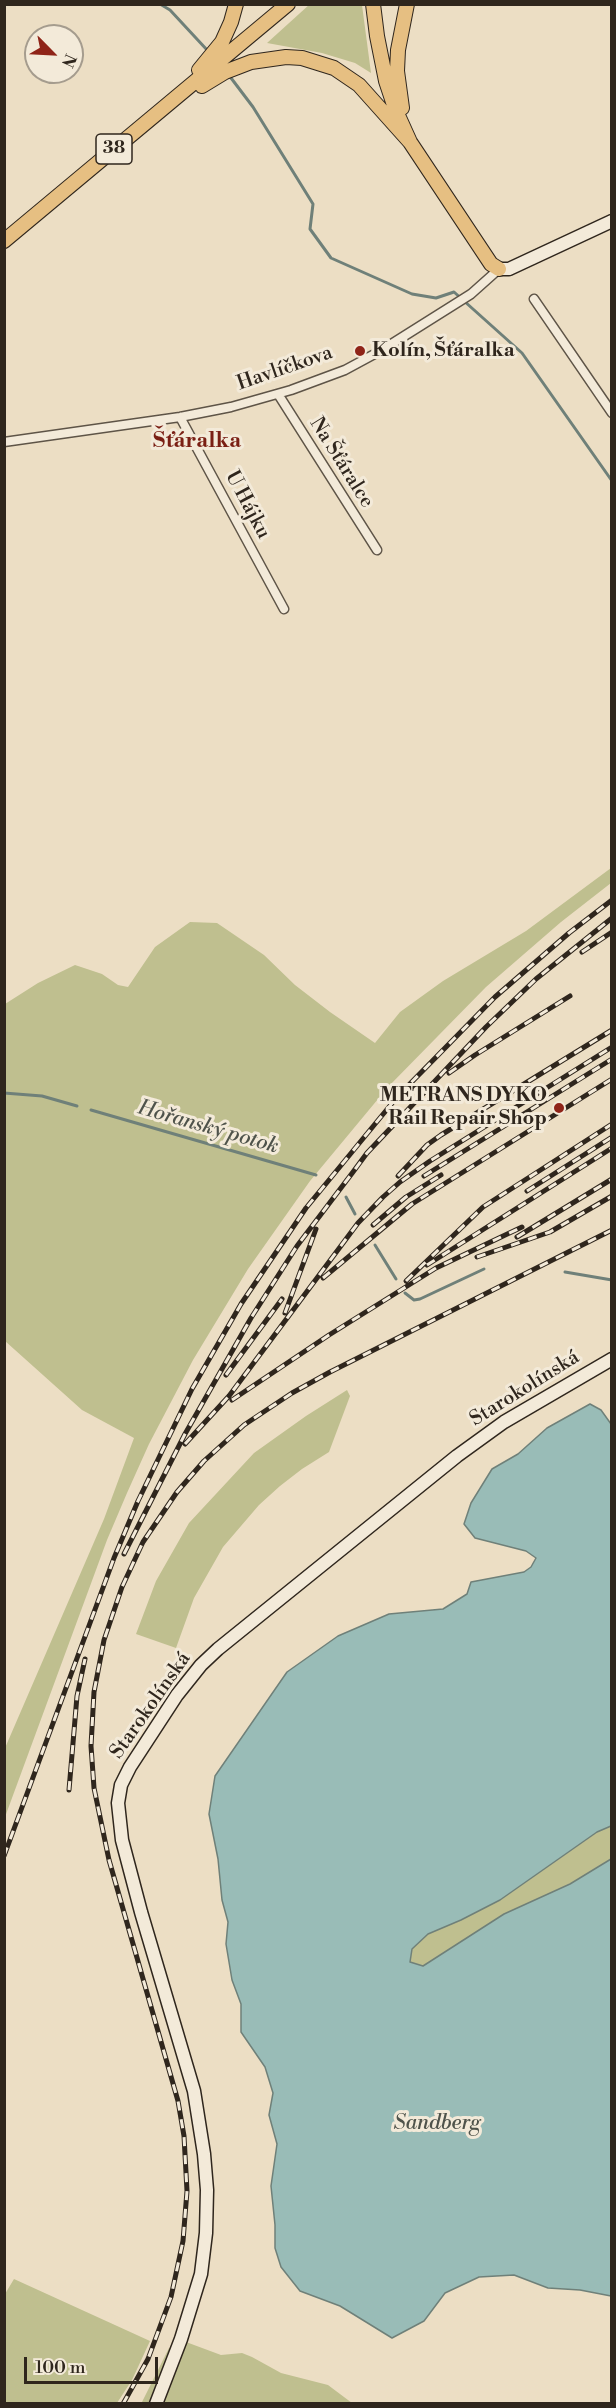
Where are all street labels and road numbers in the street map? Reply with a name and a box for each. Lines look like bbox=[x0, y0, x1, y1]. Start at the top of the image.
road number: 38 bbox=[96, 134, 132, 164]
street label: Havlíčkova bbox=[234, 341, 336, 397]
street label: Na Šťáralce bbox=[304, 413, 378, 513]
street label: U Hájku bbox=[219, 467, 275, 543]
street label: Starokolínská bbox=[466, 1346, 584, 1432]
street label: Starokolínská bbox=[105, 1648, 197, 1764]

